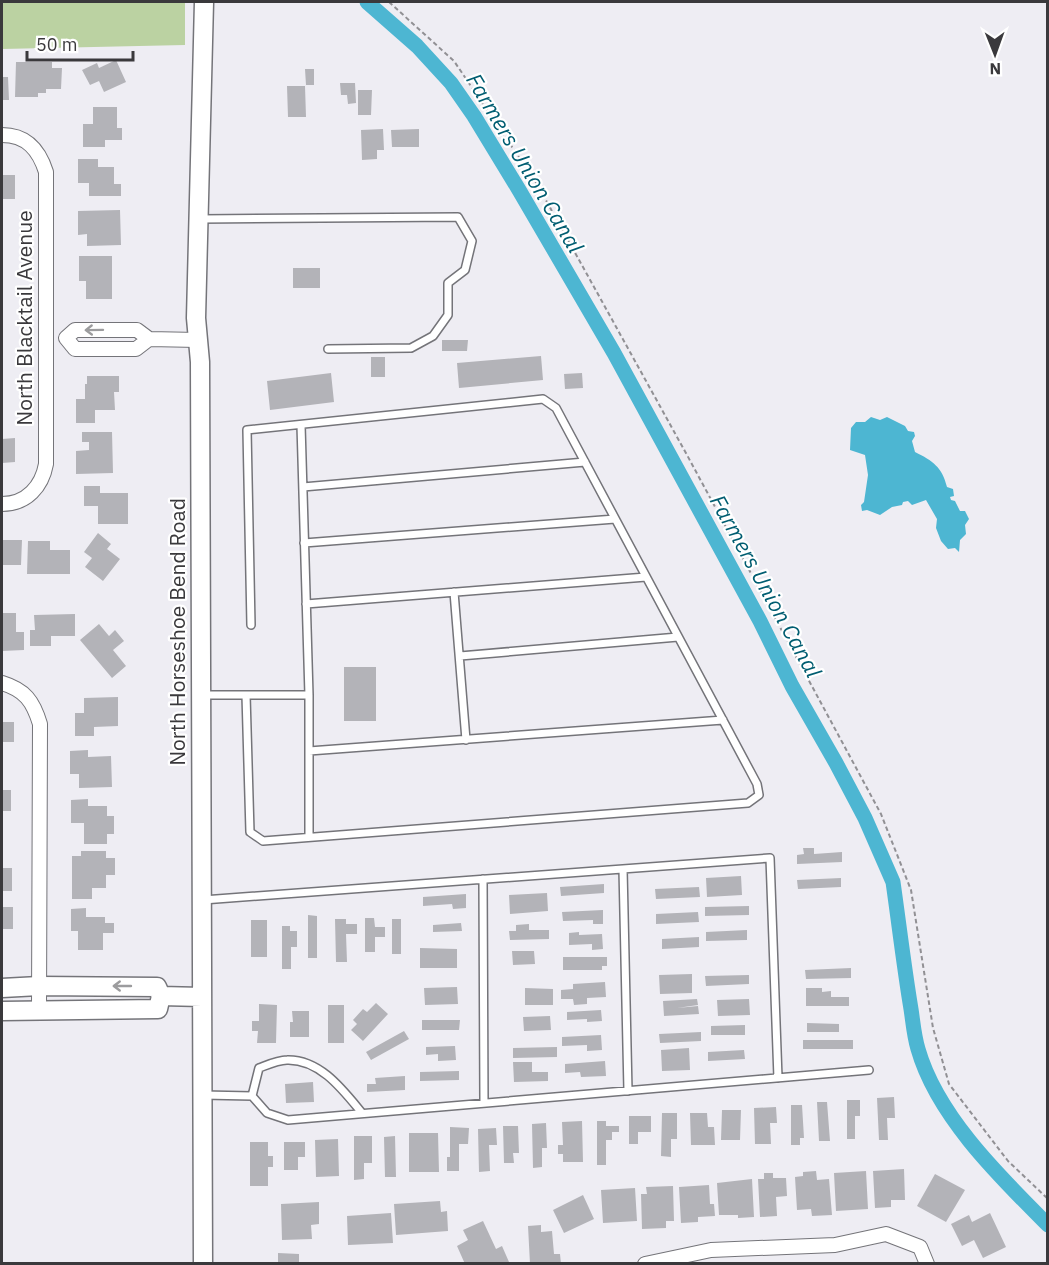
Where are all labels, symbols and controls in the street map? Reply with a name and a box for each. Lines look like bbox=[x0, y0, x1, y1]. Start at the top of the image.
scale bar bbox=[27, 24, 134, 62]
north arrow bbox=[965, 24, 1025, 84]
text: 50 m bbox=[36, 33, 78, 56]
text: N bbox=[989, 59, 1001, 79]
water label: Farmers Union Canal bbox=[460, 67, 591, 258]
street label: North Blacktail Avenue bbox=[10, 210, 38, 426]
one-way arrow bbox=[84, 324, 104, 336]
water label: Farmers Union Canal bbox=[704, 489, 829, 683]
street label: North Horseshoe Bend Road bbox=[163, 498, 191, 766]
one-way arrow bbox=[113, 980, 133, 992]

